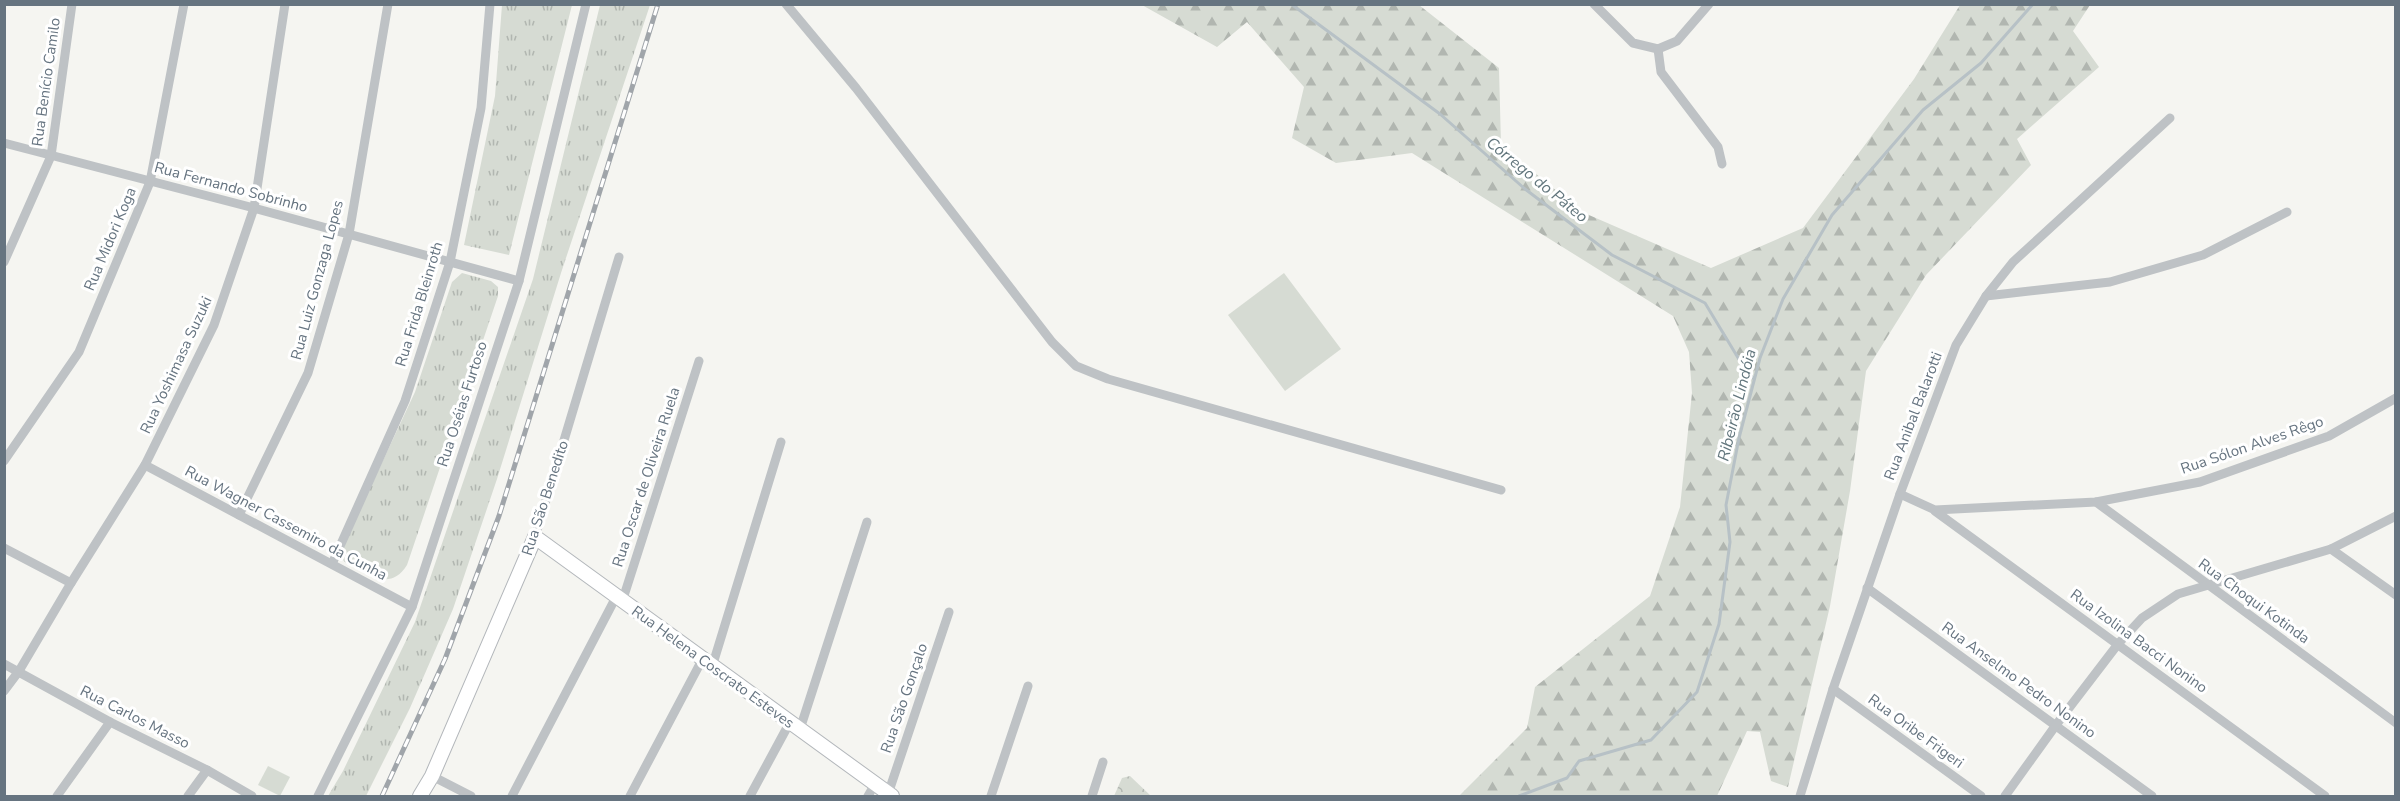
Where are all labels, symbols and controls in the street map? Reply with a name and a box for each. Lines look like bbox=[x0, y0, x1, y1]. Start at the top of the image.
street label: Rua Benício Camilo bbox=[27, 16, 65, 148]
water label: Córrego do Páteo bbox=[1482, 132, 1593, 228]
street label: Rua Fernando Sobrinho bbox=[152, 157, 310, 217]
street label: Rua Midori Koga bbox=[79, 184, 141, 294]
street label: Rua Luiz Gonzaga Lopes bbox=[286, 198, 348, 362]
street label: Rua Frida Bleinroth bbox=[391, 239, 447, 369]
street label: Rua Yoshimasa Suzuki bbox=[135, 293, 217, 437]
street label: Rua Oséias Furtoso bbox=[432, 339, 492, 469]
water label: Ribeirão Lindóia bbox=[1712, 347, 1762, 463]
street label: Rua Anibal Balarotti bbox=[1879, 349, 1947, 483]
street label: Rua Oscar de Oliveira Ruela bbox=[607, 384, 685, 570]
street label: Rua Sólon Alves Rêgo bbox=[2178, 411, 2326, 479]
street label: Rua São Benedito bbox=[517, 438, 573, 558]
street label: Rua Wagner Cassemiro da Cunha bbox=[181, 461, 391, 585]
street label: Rua Choqui Kotinda bbox=[2194, 554, 2314, 648]
street label: Rua Izolina Bacci Nonino bbox=[2066, 584, 2212, 698]
street label: Rua Helena Coscrato Esteves bbox=[628, 601, 798, 733]
street label: Rua Anselmo Pedro Nonino bbox=[1938, 617, 2100, 743]
street label: Rua São Gonçalo bbox=[876, 640, 932, 756]
street label: Rua Carlos Masso bbox=[77, 681, 193, 753]
street label: Rua Oribe Frigeri bbox=[1864, 689, 1968, 773]

